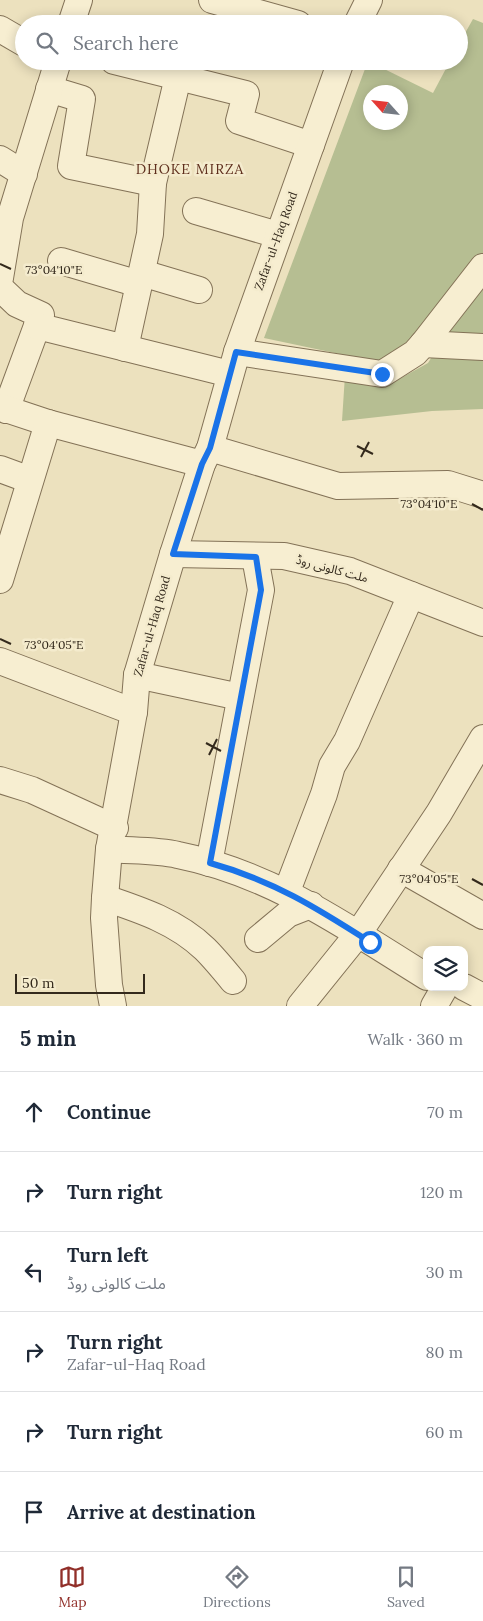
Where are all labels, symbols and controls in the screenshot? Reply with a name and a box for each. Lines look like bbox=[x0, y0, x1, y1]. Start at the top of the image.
search box bbox=[15, 15, 468, 70]
icon: search bbox=[33, 29, 61, 57]
text: Search here bbox=[73, 31, 179, 55]
north arrow bbox=[363, 85, 408, 130]
district label: DHOKE MIRZA bbox=[136, 160, 244, 178]
street label: Zafar-ul-Haq Road bbox=[251, 189, 300, 292]
text: 73°04'10"E bbox=[26, 262, 82, 277]
route end bbox=[371, 363, 394, 386]
text: 73°04'10"E bbox=[401, 496, 457, 511]
street label: ملت کالونی روڈ bbox=[294, 552, 370, 585]
street label: Zafar-ul-Haq Road bbox=[130, 574, 173, 678]
text: 73°04'05"E bbox=[25, 637, 84, 652]
text: 73°04'05"E bbox=[400, 871, 459, 886]
route start bbox=[359, 931, 382, 954]
map controls bbox=[423, 946, 468, 991]
button: layers bbox=[423, 946, 468, 991]
scale bar bbox=[15, 971, 145, 994]
text: 50 m bbox=[22, 974, 55, 992]
text: 5 min bbox=[20, 1025, 76, 1052]
text: Walk · 360 m bbox=[367, 1029, 463, 1049]
icon: ahead bbox=[20, 1098, 48, 1126]
text: Continue bbox=[67, 1100, 151, 1124]
text: 70 m bbox=[427, 1102, 463, 1122]
icon: right bbox=[20, 1178, 48, 1206]
text: Turn right bbox=[67, 1180, 163, 1204]
text: 120 m bbox=[420, 1182, 463, 1202]
text: Turn left bbox=[67, 1243, 148, 1267]
icon: left bbox=[20, 1258, 48, 1286]
text: 30 m bbox=[426, 1262, 463, 1282]
text: ملت کالونی روڈ bbox=[67, 1273, 166, 1293]
text: Turn right bbox=[67, 1330, 163, 1354]
icon: right bbox=[20, 1338, 48, 1366]
text: 80 m bbox=[426, 1342, 463, 1362]
text: Zafar-ul-Haq Road bbox=[67, 1354, 206, 1374]
icon: right bbox=[20, 1418, 48, 1446]
text: Turn right bbox=[67, 1420, 163, 1444]
text: 60 m bbox=[425, 1422, 463, 1442]
icon: arrive bbox=[20, 1498, 48, 1526]
text: Arrive at destination bbox=[67, 1500, 256, 1524]
tab: Map bbox=[58, 1563, 87, 1611]
tab: Directions bbox=[203, 1563, 271, 1611]
tab: Saved bbox=[387, 1563, 425, 1611]

